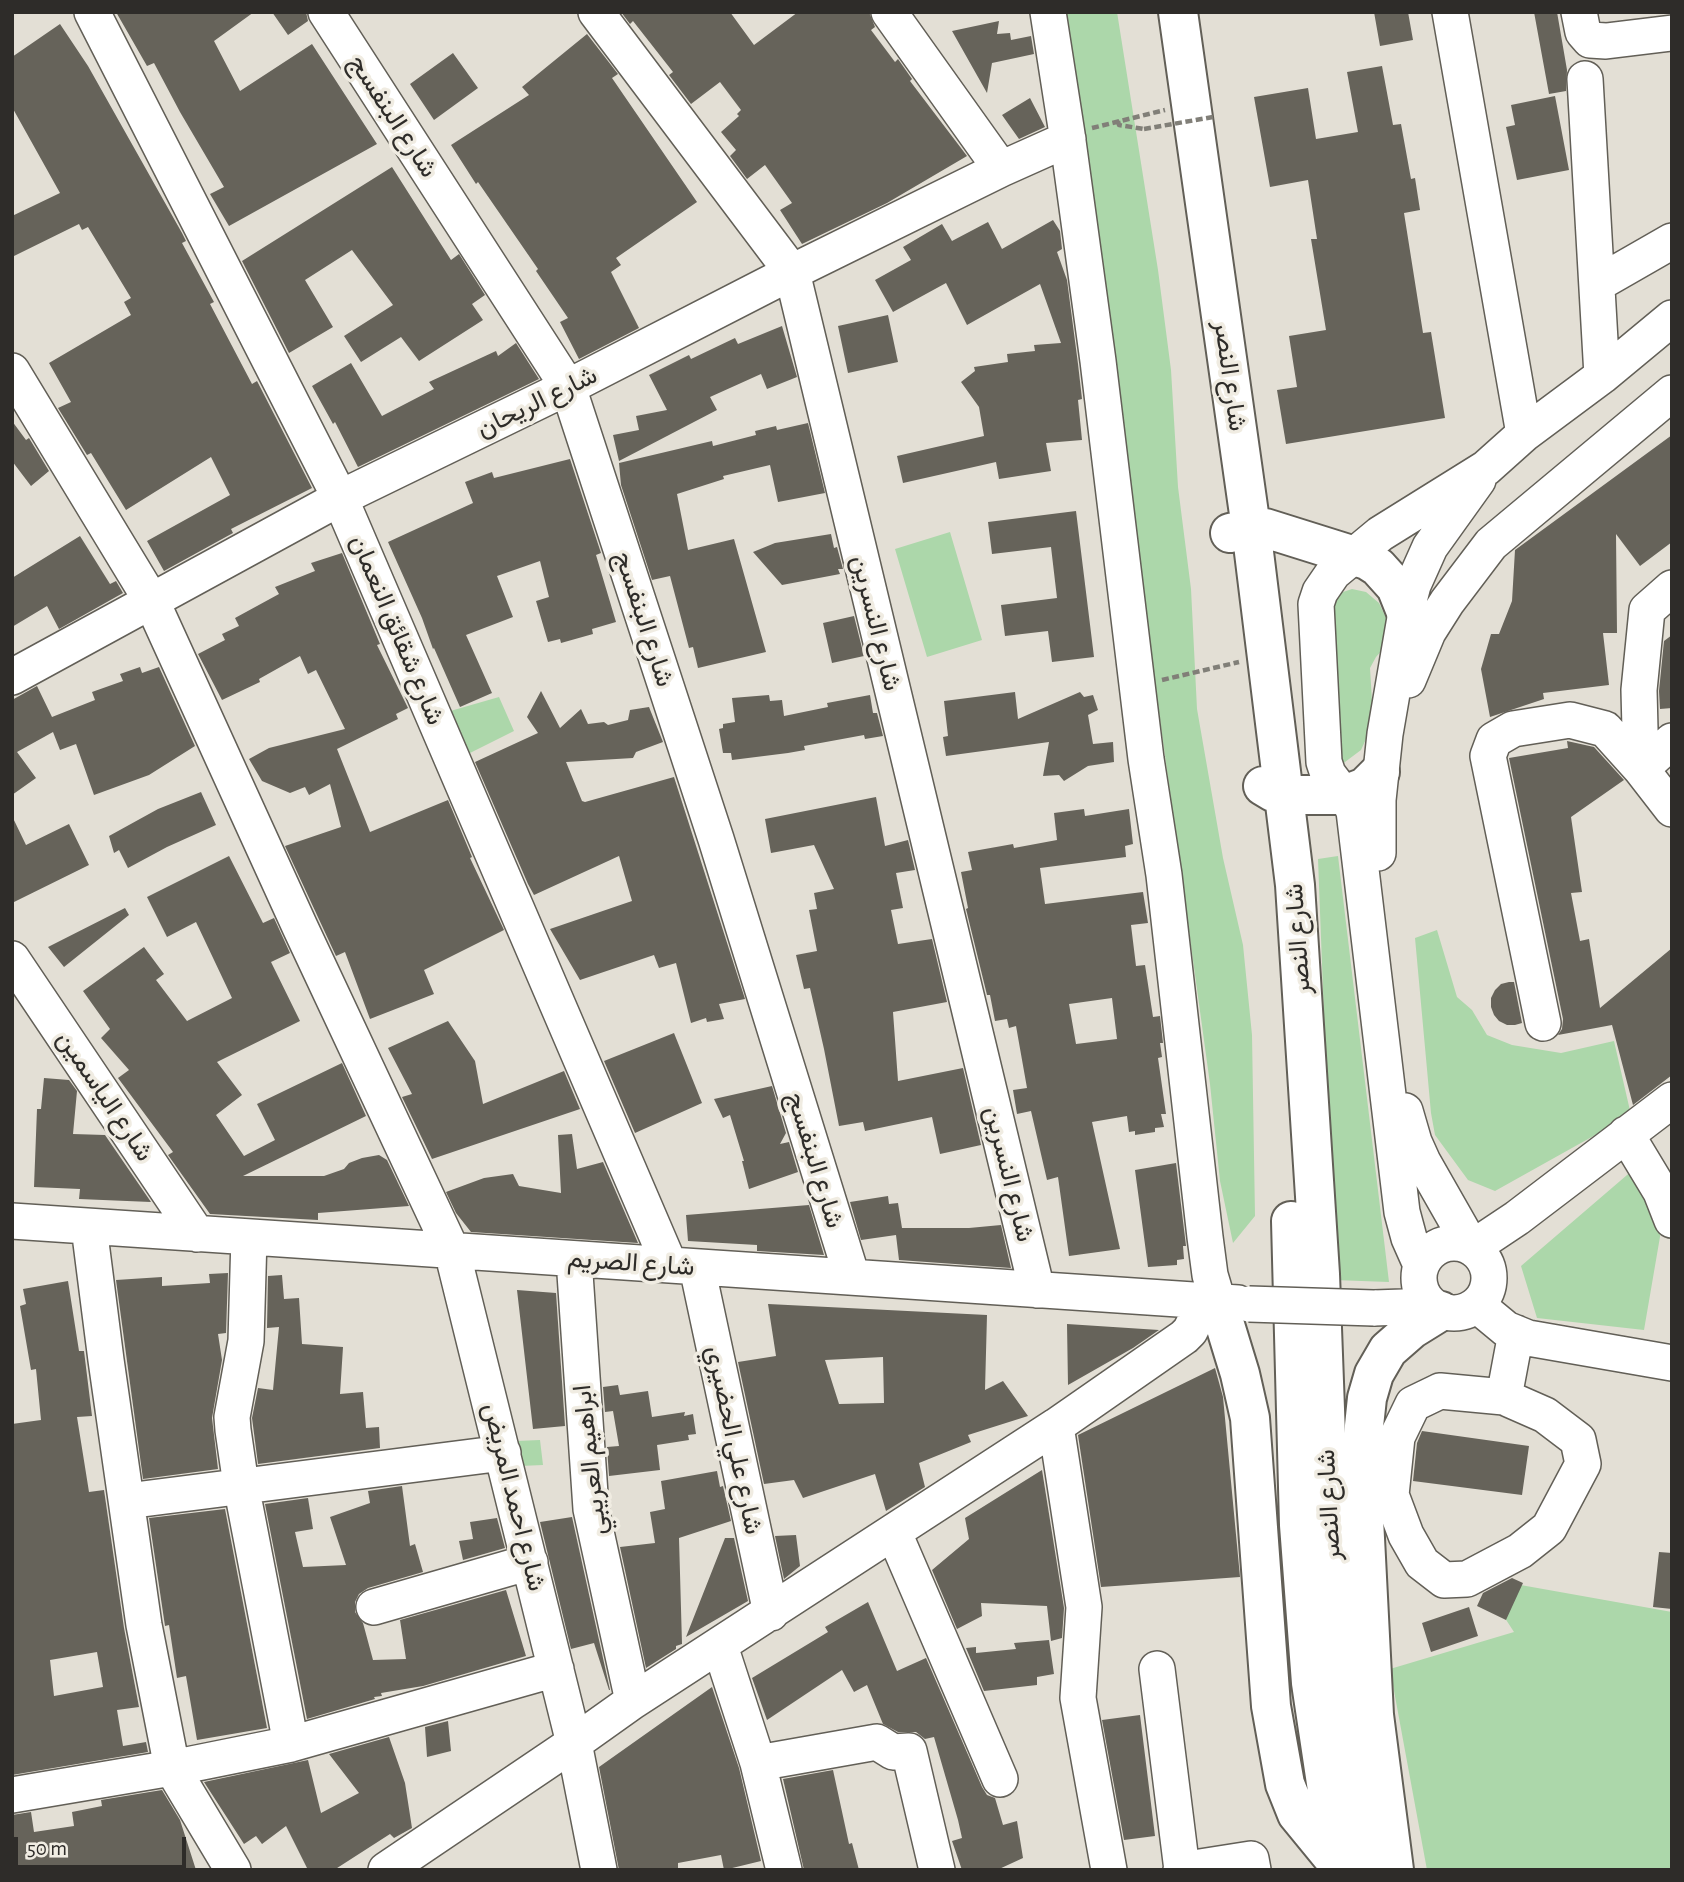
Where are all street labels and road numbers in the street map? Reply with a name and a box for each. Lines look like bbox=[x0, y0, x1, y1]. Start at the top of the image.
street label: شارع البنفسج bbox=[342, 49, 444, 183]
street label: شارع النصر bbox=[1207, 319, 1253, 433]
street label: شارع الريحان bbox=[472, 359, 602, 445]
street label: شارع شقائق النعمان bbox=[343, 530, 451, 730]
street label: شارع البنفسج bbox=[607, 547, 681, 691]
street label: شارع النسرين bbox=[844, 552, 908, 694]
street label: شارع النصر bbox=[1279, 882, 1317, 996]
street label: شارع الياسمين bbox=[50, 1025, 160, 1167]
street label: شارع البنفسج bbox=[780, 1088, 850, 1232]
street label: شارع النسرين bbox=[977, 1103, 1041, 1245]
street label: شارع الصريم bbox=[567, 1243, 695, 1283]
street label: شارع علي الحضيري bbox=[699, 1343, 769, 1537]
street label: ابراهيم العريبي bbox=[567, 1383, 613, 1537]
street label: شارع احمد المريض bbox=[476, 1400, 552, 1594]
street label: شارع النصر bbox=[1311, 1449, 1347, 1561]

